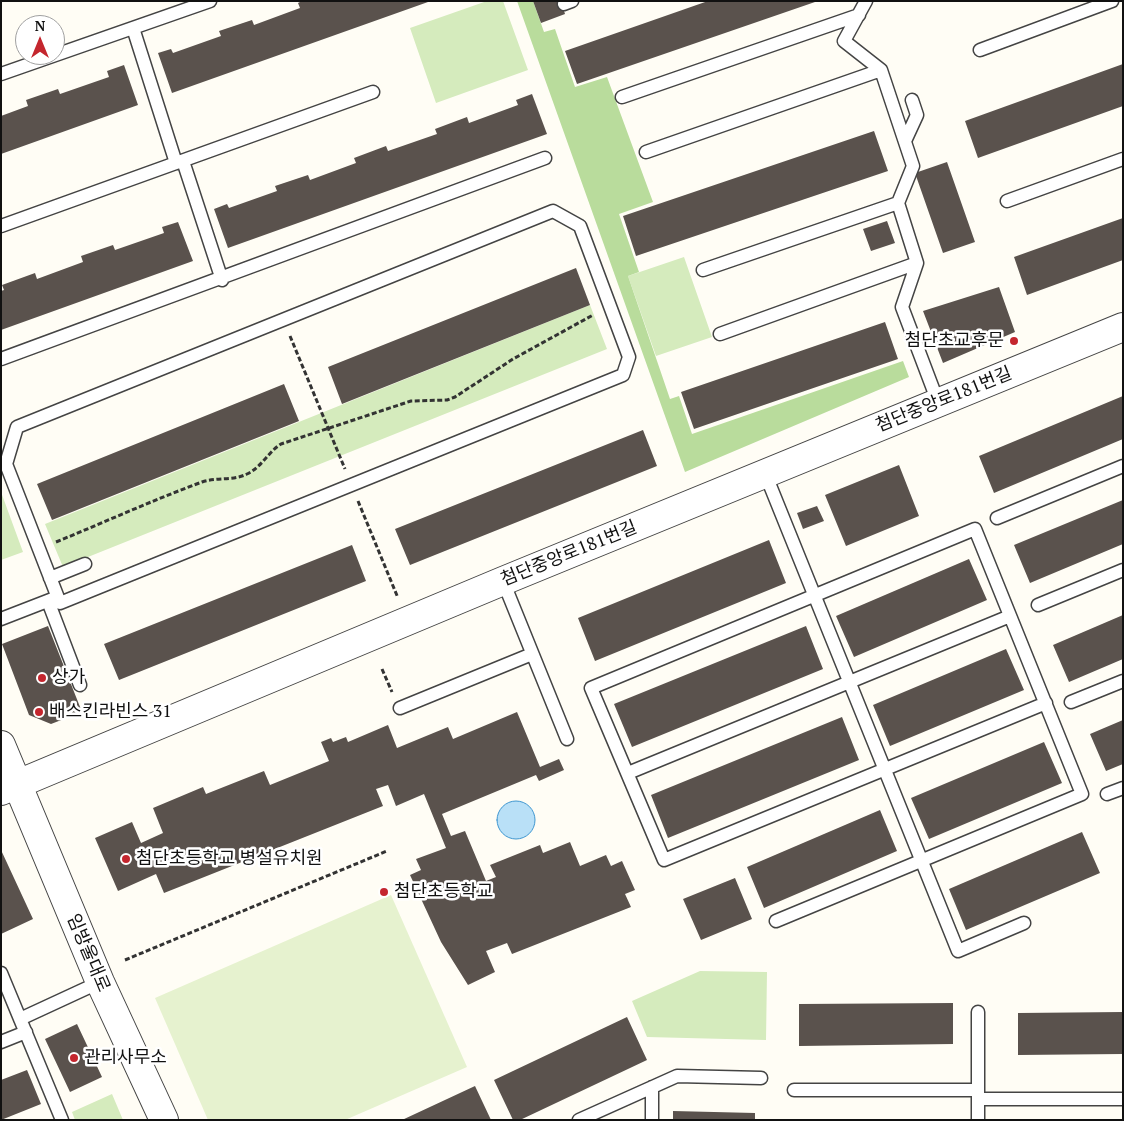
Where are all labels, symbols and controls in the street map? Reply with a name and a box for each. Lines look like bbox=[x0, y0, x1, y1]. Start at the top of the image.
north arrow bbox=[15, 15, 65, 65]
text: N bbox=[35, 16, 45, 35]
place label: 첨단초교후문 bbox=[905, 330, 1004, 352]
marker: 첨단초교후문 bbox=[1008, 335, 1020, 347]
street label: 첨단중앙로181번길 bbox=[873, 363, 1015, 437]
street label: 첨단중앙로181번길 bbox=[498, 517, 640, 591]
place label: 상가 bbox=[52, 667, 85, 689]
marker: 상가 bbox=[36, 672, 48, 684]
place label: 배스킨라빈스 31 bbox=[49, 701, 172, 723]
marker: 배스킨라빈스 31 bbox=[33, 706, 45, 718]
place label: 첨단초등학교 병설유치원 bbox=[136, 848, 323, 870]
marker: 첨단초등학교 병설유치원 bbox=[120, 853, 132, 865]
place label: 첨단초등학교 bbox=[394, 881, 493, 903]
marker: 첨단초등학교 bbox=[378, 886, 390, 898]
street label: 임방울대로 bbox=[62, 911, 114, 995]
place label: 관리사무소 bbox=[84, 1047, 167, 1069]
marker: 관리사무소 bbox=[68, 1052, 80, 1064]

